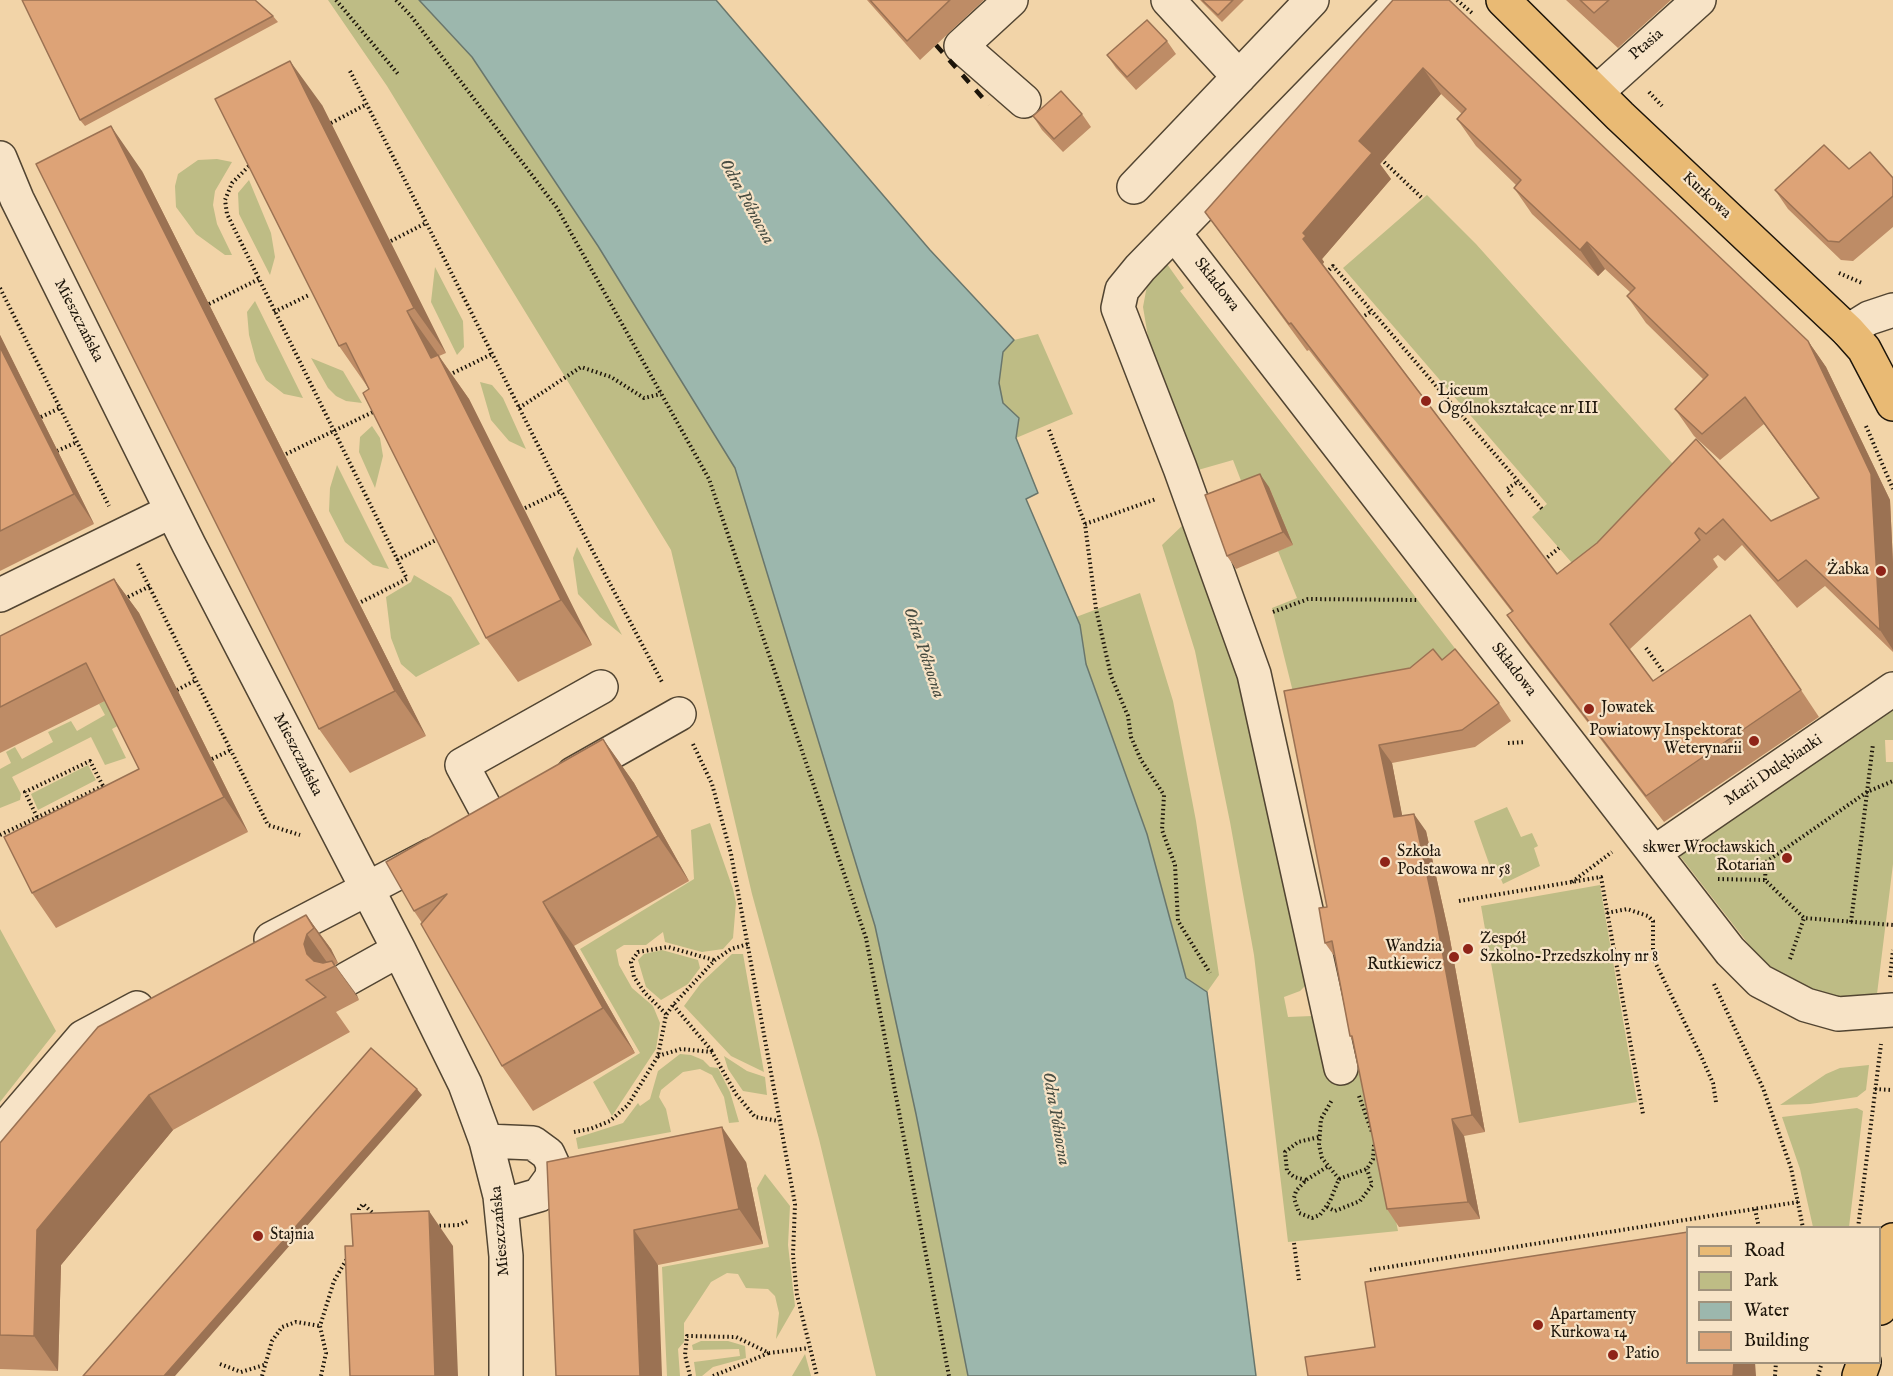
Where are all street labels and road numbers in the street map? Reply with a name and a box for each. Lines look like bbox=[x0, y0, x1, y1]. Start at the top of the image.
street label: Ptasia bbox=[1626, 25, 1668, 65]
street label: Kurkowa bbox=[1678, 169, 1734, 223]
street label: Składowa bbox=[1189, 254, 1243, 316]
street label: Mieszczańska bbox=[49, 276, 107, 366]
street label: Składowa bbox=[1486, 639, 1540, 701]
street label: Mieszczańska bbox=[268, 710, 326, 800]
street label: Marii Dulębianki bbox=[1721, 731, 1827, 811]
street label: Mieszczańska bbox=[487, 1185, 515, 1277]

